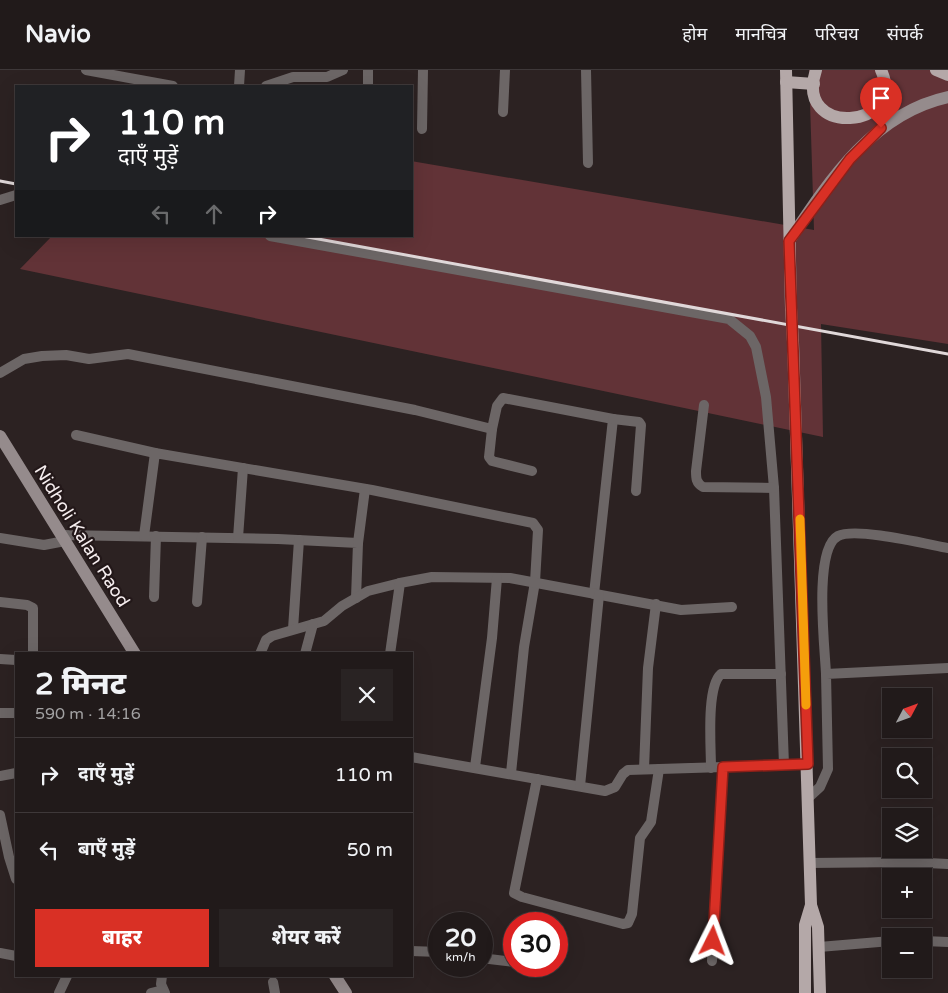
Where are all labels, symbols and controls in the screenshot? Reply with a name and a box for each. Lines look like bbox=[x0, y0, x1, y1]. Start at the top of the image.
text: Navio bbox=[25, 20, 91, 49]
text: होम bbox=[682, 23, 707, 45]
text: मानचित्र bbox=[735, 23, 787, 45]
text: परिचय bbox=[815, 23, 859, 45]
text: संपर्क bbox=[887, 23, 923, 45]
pin bbox=[860, 77, 902, 128]
icon: arrive bbox=[867, 84, 895, 112]
text: 110 m bbox=[118, 102, 225, 144]
icon: right bbox=[35, 105, 100, 170]
text: दाएँ मुड़ें bbox=[118, 144, 178, 170]
icon: left bbox=[147, 200, 175, 228]
icon: ahead bbox=[200, 200, 228, 228]
icon: right bbox=[253, 200, 281, 228]
street label: Nidholi Kalan Raod bbox=[29, 461, 135, 611]
text: 2 मिनट bbox=[35, 666, 126, 703]
button: close bbox=[341, 669, 393, 721]
north arrow bbox=[882, 688, 932, 738]
map controls bbox=[882, 688, 932, 978]
text: 590 m · 14:16 bbox=[35, 704, 141, 724]
button: search bbox=[882, 748, 932, 798]
icon: right bbox=[35, 761, 63, 789]
text: दाएँ मुड़ें bbox=[78, 763, 134, 785]
text: 110 m bbox=[335, 764, 393, 786]
button: layers bbox=[882, 808, 932, 858]
icon: left bbox=[35, 836, 63, 864]
text: बाएँ मुड़ें bbox=[78, 838, 135, 860]
text: 50 m bbox=[347, 839, 393, 861]
button: + bbox=[882, 868, 932, 918]
button: बाहर bbox=[35, 909, 209, 967]
button: शेयर करें bbox=[219, 909, 393, 967]
speed limit sign: 30 bbox=[503, 912, 568, 977]
position arrow bbox=[686, 914, 738, 966]
text: 20 bbox=[445, 923, 476, 953]
button: − bbox=[882, 928, 932, 978]
text: km/h bbox=[445, 950, 476, 964]

